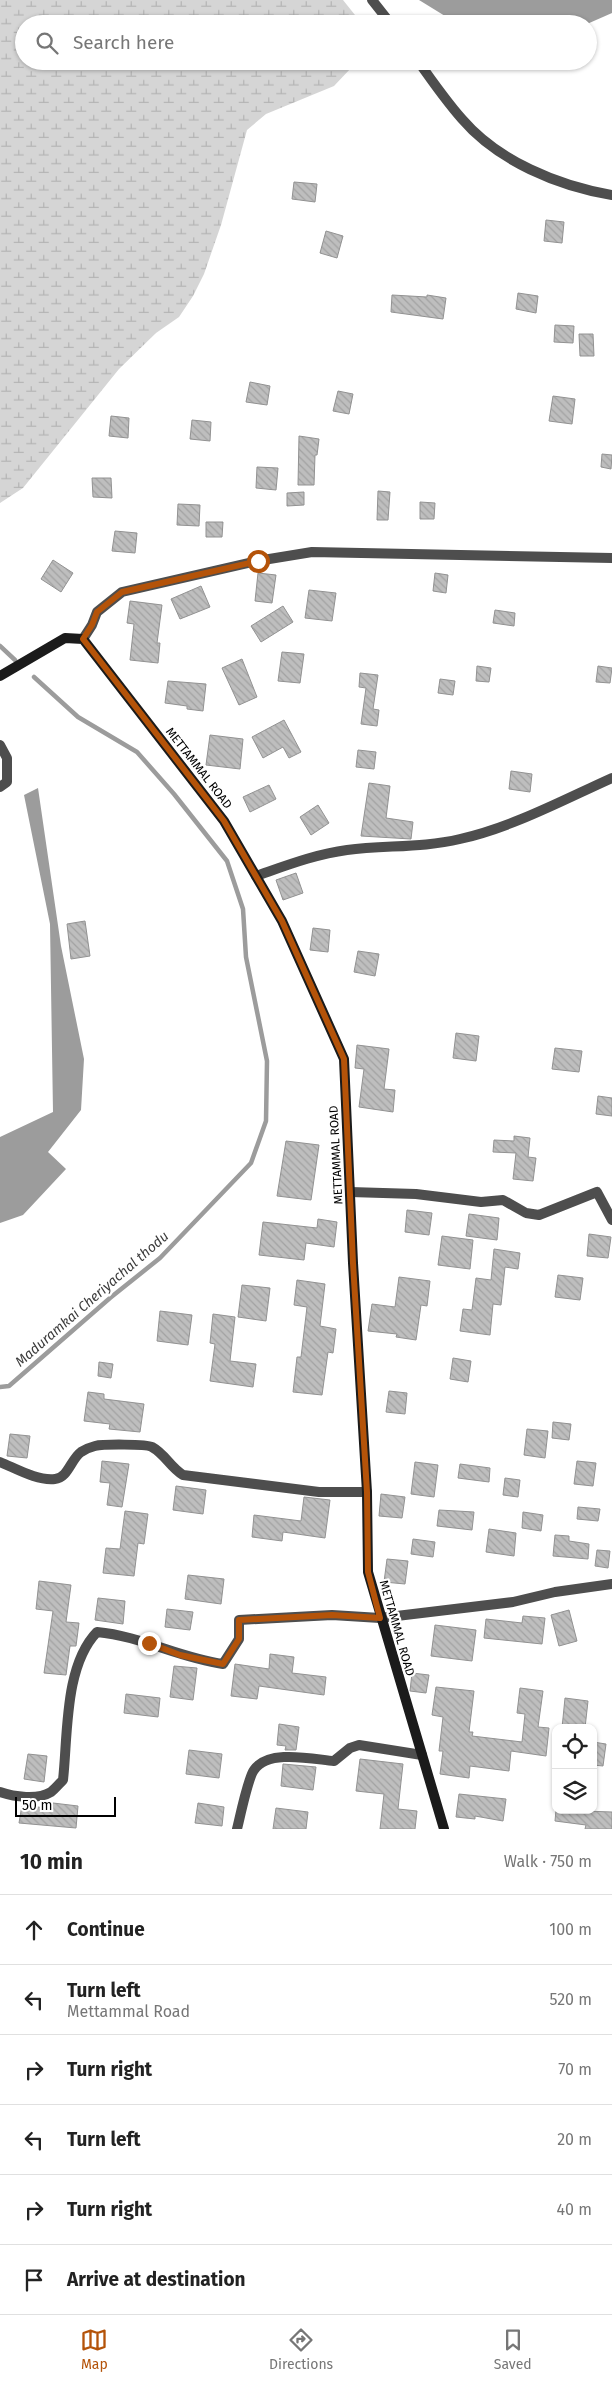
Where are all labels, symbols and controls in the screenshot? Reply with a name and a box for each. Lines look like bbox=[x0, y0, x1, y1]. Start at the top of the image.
search box bbox=[15, 15, 597, 70]
icon: search bbox=[33, 29, 61, 57]
text: Search here bbox=[73, 31, 174, 54]
route start bbox=[247, 550, 270, 573]
street label: METTAMMAL ROAD bbox=[163, 725, 235, 812]
street label: METTAMMAL ROAD bbox=[326, 1105, 346, 1205]
water label: Maduramkai Cheriyachal thodu bbox=[12, 1228, 172, 1370]
street label: METTAMMAL ROAD bbox=[377, 1578, 417, 1678]
route end bbox=[138, 1632, 161, 1655]
map controls bbox=[552, 1724, 597, 1814]
button: locate bbox=[552, 1724, 597, 1769]
button: layers bbox=[552, 1769, 597, 1814]
scale bar bbox=[15, 1794, 116, 1817]
text: 50 m bbox=[22, 1797, 53, 1814]
text: 10 min bbox=[20, 1849, 83, 1875]
text: Walk · 750 m bbox=[504, 1852, 592, 1871]
icon: ahead bbox=[20, 1916, 48, 1944]
text: Continue bbox=[67, 1918, 145, 1941]
text: 100 m bbox=[549, 1920, 592, 1939]
text: Turn left bbox=[67, 1979, 141, 2002]
icon: left bbox=[20, 1986, 48, 2014]
text: 520 m bbox=[549, 1990, 592, 2009]
text: Mettammal Road bbox=[67, 2002, 190, 2021]
icon: right bbox=[20, 2056, 48, 2084]
text: Turn right bbox=[67, 2058, 152, 2081]
text: 70 m bbox=[558, 2060, 592, 2079]
icon: left bbox=[20, 2126, 48, 2154]
text: Turn left bbox=[67, 2128, 141, 2151]
text: 20 m bbox=[557, 2130, 592, 2149]
icon: right bbox=[20, 2196, 48, 2224]
text: Turn right bbox=[67, 2198, 152, 2221]
text: 40 m bbox=[557, 2200, 592, 2219]
icon: arrive bbox=[20, 2266, 48, 2294]
text: Arrive at destination bbox=[67, 2268, 246, 2291]
tab: Map bbox=[80, 2326, 108, 2373]
tab: Directions bbox=[269, 2326, 333, 2373]
tab: Saved bbox=[494, 2326, 532, 2373]

